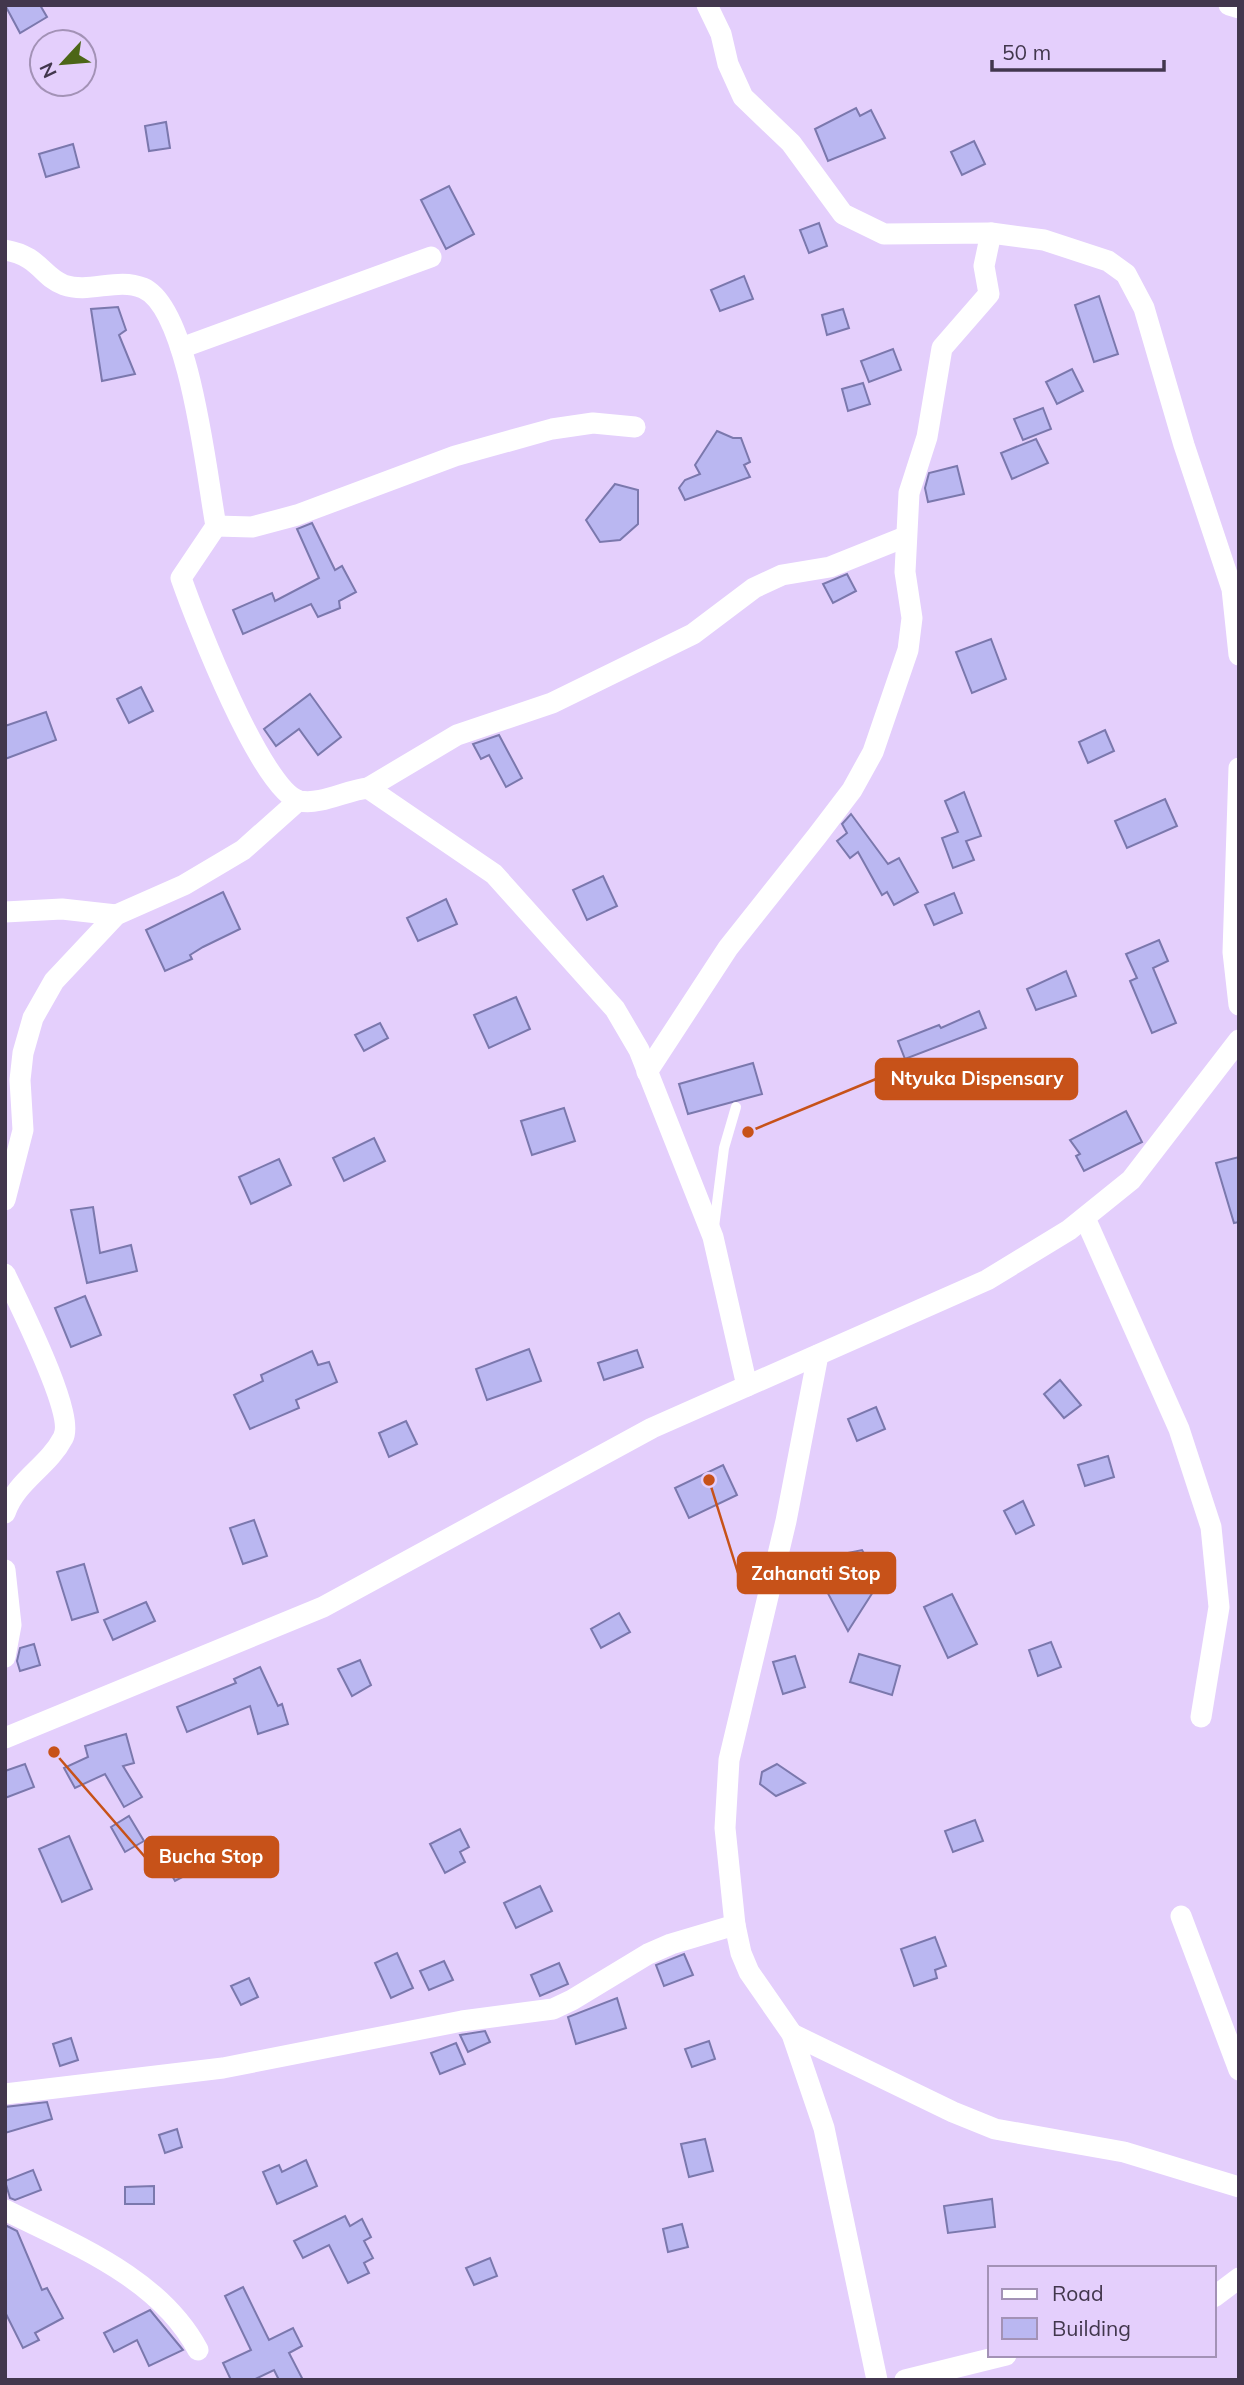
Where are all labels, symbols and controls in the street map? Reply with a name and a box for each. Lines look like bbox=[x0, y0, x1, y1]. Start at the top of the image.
north arrow bbox=[28, 28, 98, 98]
scale bar bbox=[992, 28, 1164, 72]
text: 50 m bbox=[1002, 39, 1051, 65]
text: N bbox=[34, 59, 62, 82]
callout: Ntyuka Dispensary bbox=[876, 1059, 1077, 1099]
text: Ntyuka Dispensary bbox=[891, 1066, 1064, 1090]
callout: Zahanati Stop bbox=[738, 1553, 895, 1593]
text: Zahanati Stop bbox=[751, 1561, 881, 1585]
callout: Bucha Stop bbox=[145, 1837, 278, 1877]
text: Bucha Stop bbox=[159, 1844, 264, 1868]
legend bbox=[988, 2266, 1216, 2357]
text: Road bbox=[1052, 2280, 1103, 2306]
text: Building bbox=[1052, 2315, 1131, 2341]

